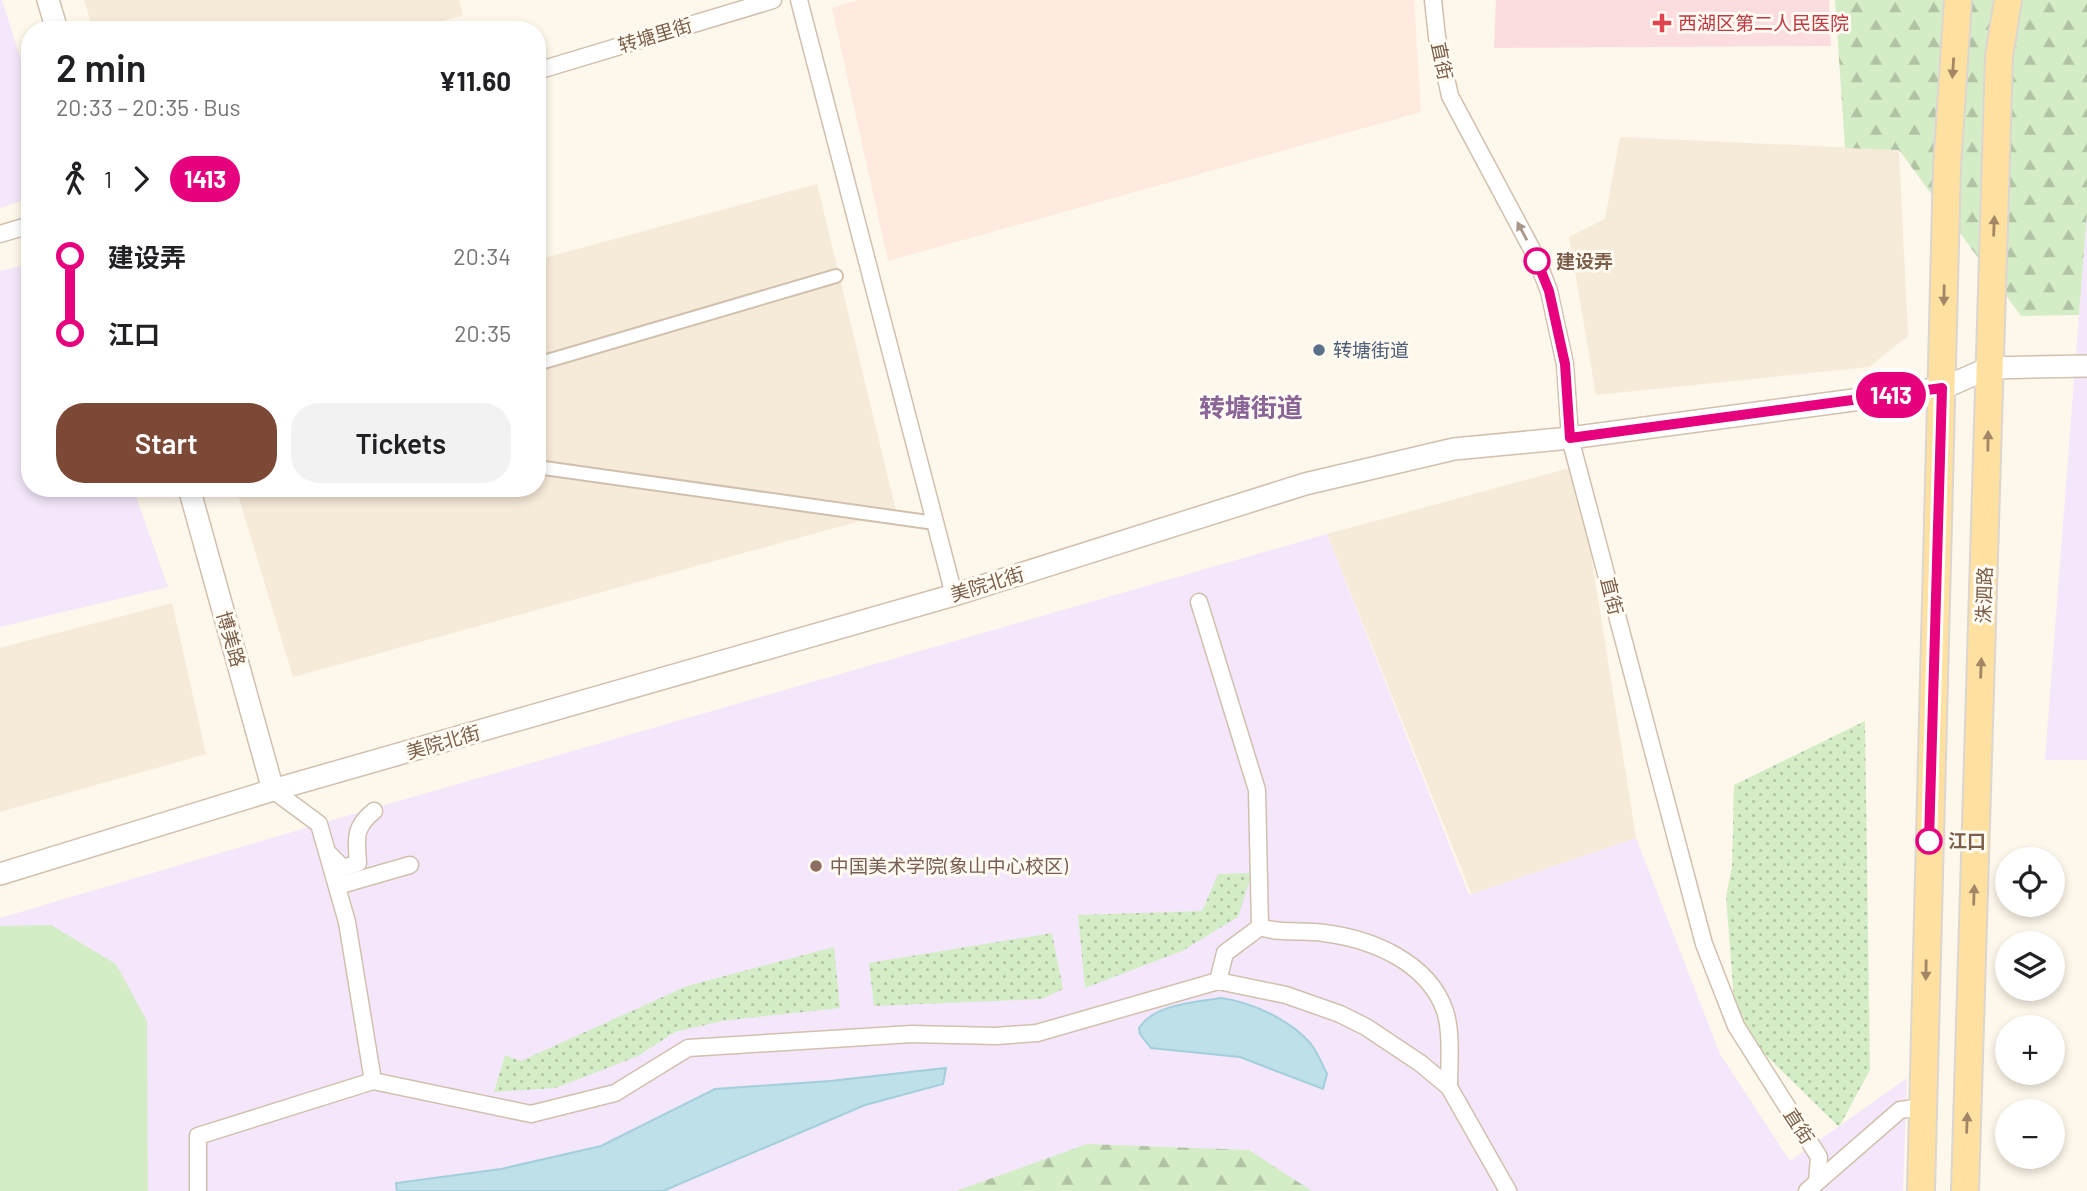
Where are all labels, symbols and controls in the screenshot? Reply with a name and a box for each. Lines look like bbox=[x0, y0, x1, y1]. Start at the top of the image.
place label: 西湖区第二人民医院 bbox=[1678, 11, 1849, 34]
street label: 转塘里街 bbox=[615, 12, 695, 57]
marker: 西湖区第二人民医院 bbox=[1652, 13, 1672, 33]
street label: 直街 bbox=[1427, 40, 1458, 82]
text: 2 min bbox=[56, 44, 146, 90]
one-way arrow bbox=[1948, 57, 1959, 79]
text: ¥11.60 bbox=[439, 65, 511, 96]
text: 20:33 – 20:35 · Bus bbox=[56, 93, 241, 121]
icon: walk bbox=[56, 160, 94, 198]
icon: forward bbox=[122, 160, 160, 198]
text: 1413 bbox=[184, 164, 226, 193]
text: 1 bbox=[104, 165, 112, 193]
one-way arrow bbox=[1988, 215, 2000, 237]
one-way arrow bbox=[1516, 221, 1527, 241]
text: 建设弄 bbox=[108, 241, 186, 272]
text: 20:34 bbox=[453, 242, 511, 270]
marker: 建设弄 bbox=[1524, 248, 1550, 274]
place label: 建设弄 bbox=[1556, 249, 1613, 272]
one-way arrow bbox=[1939, 285, 1950, 307]
text: 江口 bbox=[108, 318, 160, 349]
text: 20:35 bbox=[454, 319, 511, 347]
place label: 转塘街道 bbox=[1333, 338, 1409, 361]
marker: 转塘街道 bbox=[1311, 342, 1327, 358]
line badge: 1413 bbox=[1842, 372, 1940, 418]
text: 1413 bbox=[1870, 380, 1912, 409]
district label: 转塘街道 bbox=[1199, 391, 1303, 422]
button: Start bbox=[56, 403, 277, 483]
button: Tickets bbox=[291, 403, 511, 483]
one-way arrow bbox=[1982, 429, 1994, 451]
street label: 美院北街 bbox=[947, 561, 1027, 606]
street label: 洙泗路 bbox=[1971, 566, 1996, 624]
street label: 直街 bbox=[1597, 575, 1628, 617]
street label: 博美路 bbox=[213, 608, 250, 669]
one-way arrow bbox=[1976, 657, 1987, 679]
street label: 美院北街 bbox=[403, 720, 483, 763]
marker: 江口 bbox=[1916, 828, 1942, 854]
place label: 江口 bbox=[1948, 829, 1986, 852]
map controls bbox=[1995, 847, 2065, 1169]
button: locate bbox=[1995, 847, 2065, 917]
place label: 中国美术学院(象山中心校区) bbox=[830, 854, 1069, 877]
marker: 中国美术学院(象山中心校区) bbox=[808, 858, 824, 874]
one-way arrow bbox=[1968, 884, 1979, 906]
button: layers bbox=[1995, 931, 2065, 1001]
one-way arrow bbox=[1920, 960, 1932, 982]
button: + bbox=[1995, 1015, 2065, 1085]
button: − bbox=[1995, 1099, 2065, 1169]
street label: 直街 bbox=[1779, 1104, 1819, 1148]
one-way arrow bbox=[1961, 1112, 1972, 1134]

